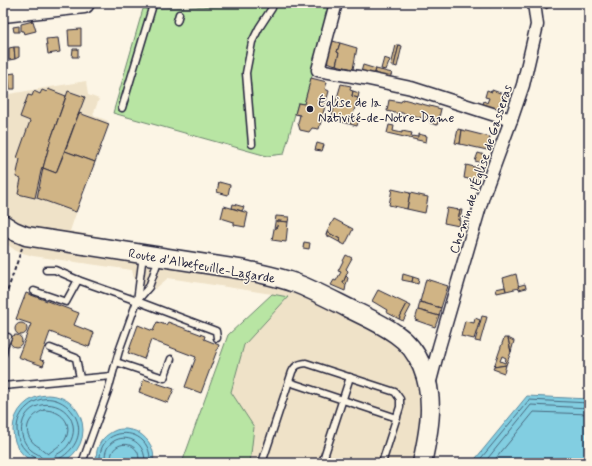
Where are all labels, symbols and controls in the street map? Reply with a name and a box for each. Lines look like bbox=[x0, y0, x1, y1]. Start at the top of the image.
street label: Chemin de l'Église de Gasseras bbox=[445, 82, 517, 256]
place label: Église de la Nativité-de-Notre-Dame bbox=[318, 94, 454, 127]
marker: Église de la Nativité-de-Notre-Dame bbox=[305, 104, 315, 114]
street label: Route d'Albefeuille-Lagarde bbox=[127, 245, 277, 290]

